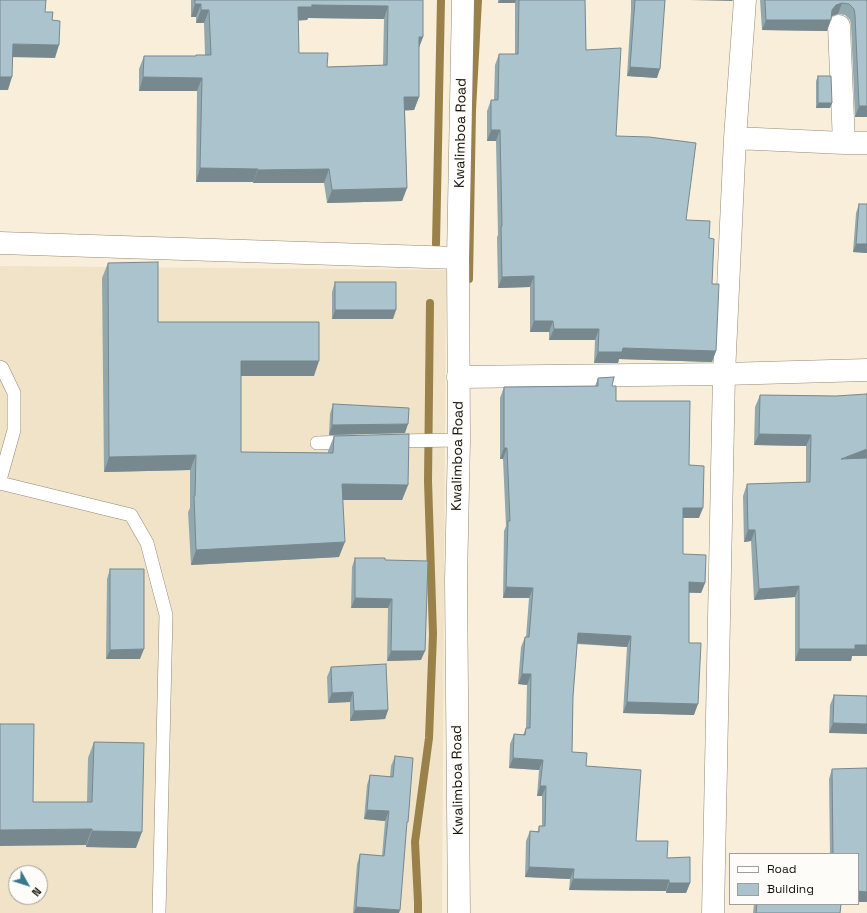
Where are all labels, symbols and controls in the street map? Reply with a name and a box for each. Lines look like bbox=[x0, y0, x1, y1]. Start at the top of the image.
street label: Kwalimboa Road bbox=[452, 78, 470, 188]
street label: Kwalimboa Road bbox=[449, 401, 467, 511]
street label: Kwalimboa Road bbox=[449, 725, 467, 835]
legend bbox=[729, 853, 859, 905]
text: Road bbox=[767, 861, 796, 877]
north arrow bbox=[8, 865, 48, 905]
text: Building bbox=[767, 881, 814, 897]
text: N bbox=[29, 885, 44, 899]

